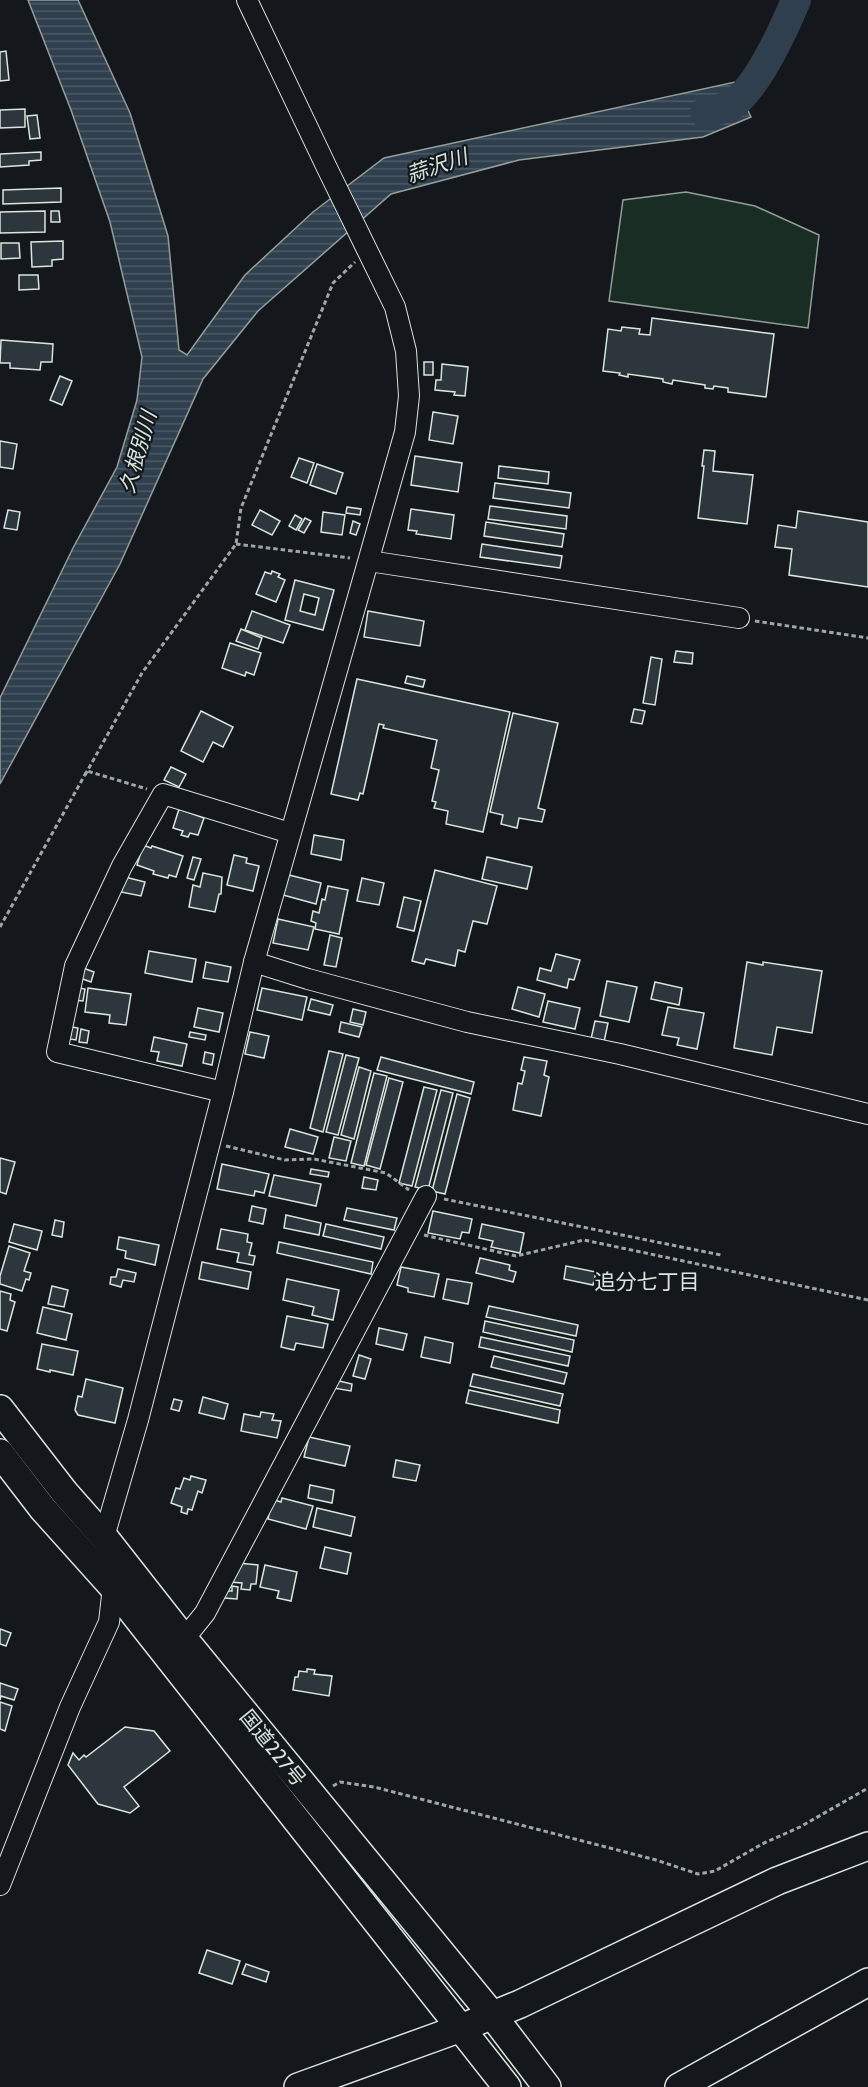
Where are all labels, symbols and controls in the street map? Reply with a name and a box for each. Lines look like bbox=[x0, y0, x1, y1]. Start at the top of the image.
water label: 蒜沢川 bbox=[403, 143, 473, 188]
water label: 久根別川 bbox=[114, 406, 162, 496]
district label: 追分七丁目 bbox=[595, 1269, 700, 1294]
street label: 国道227号 bbox=[235, 1705, 311, 1791]

